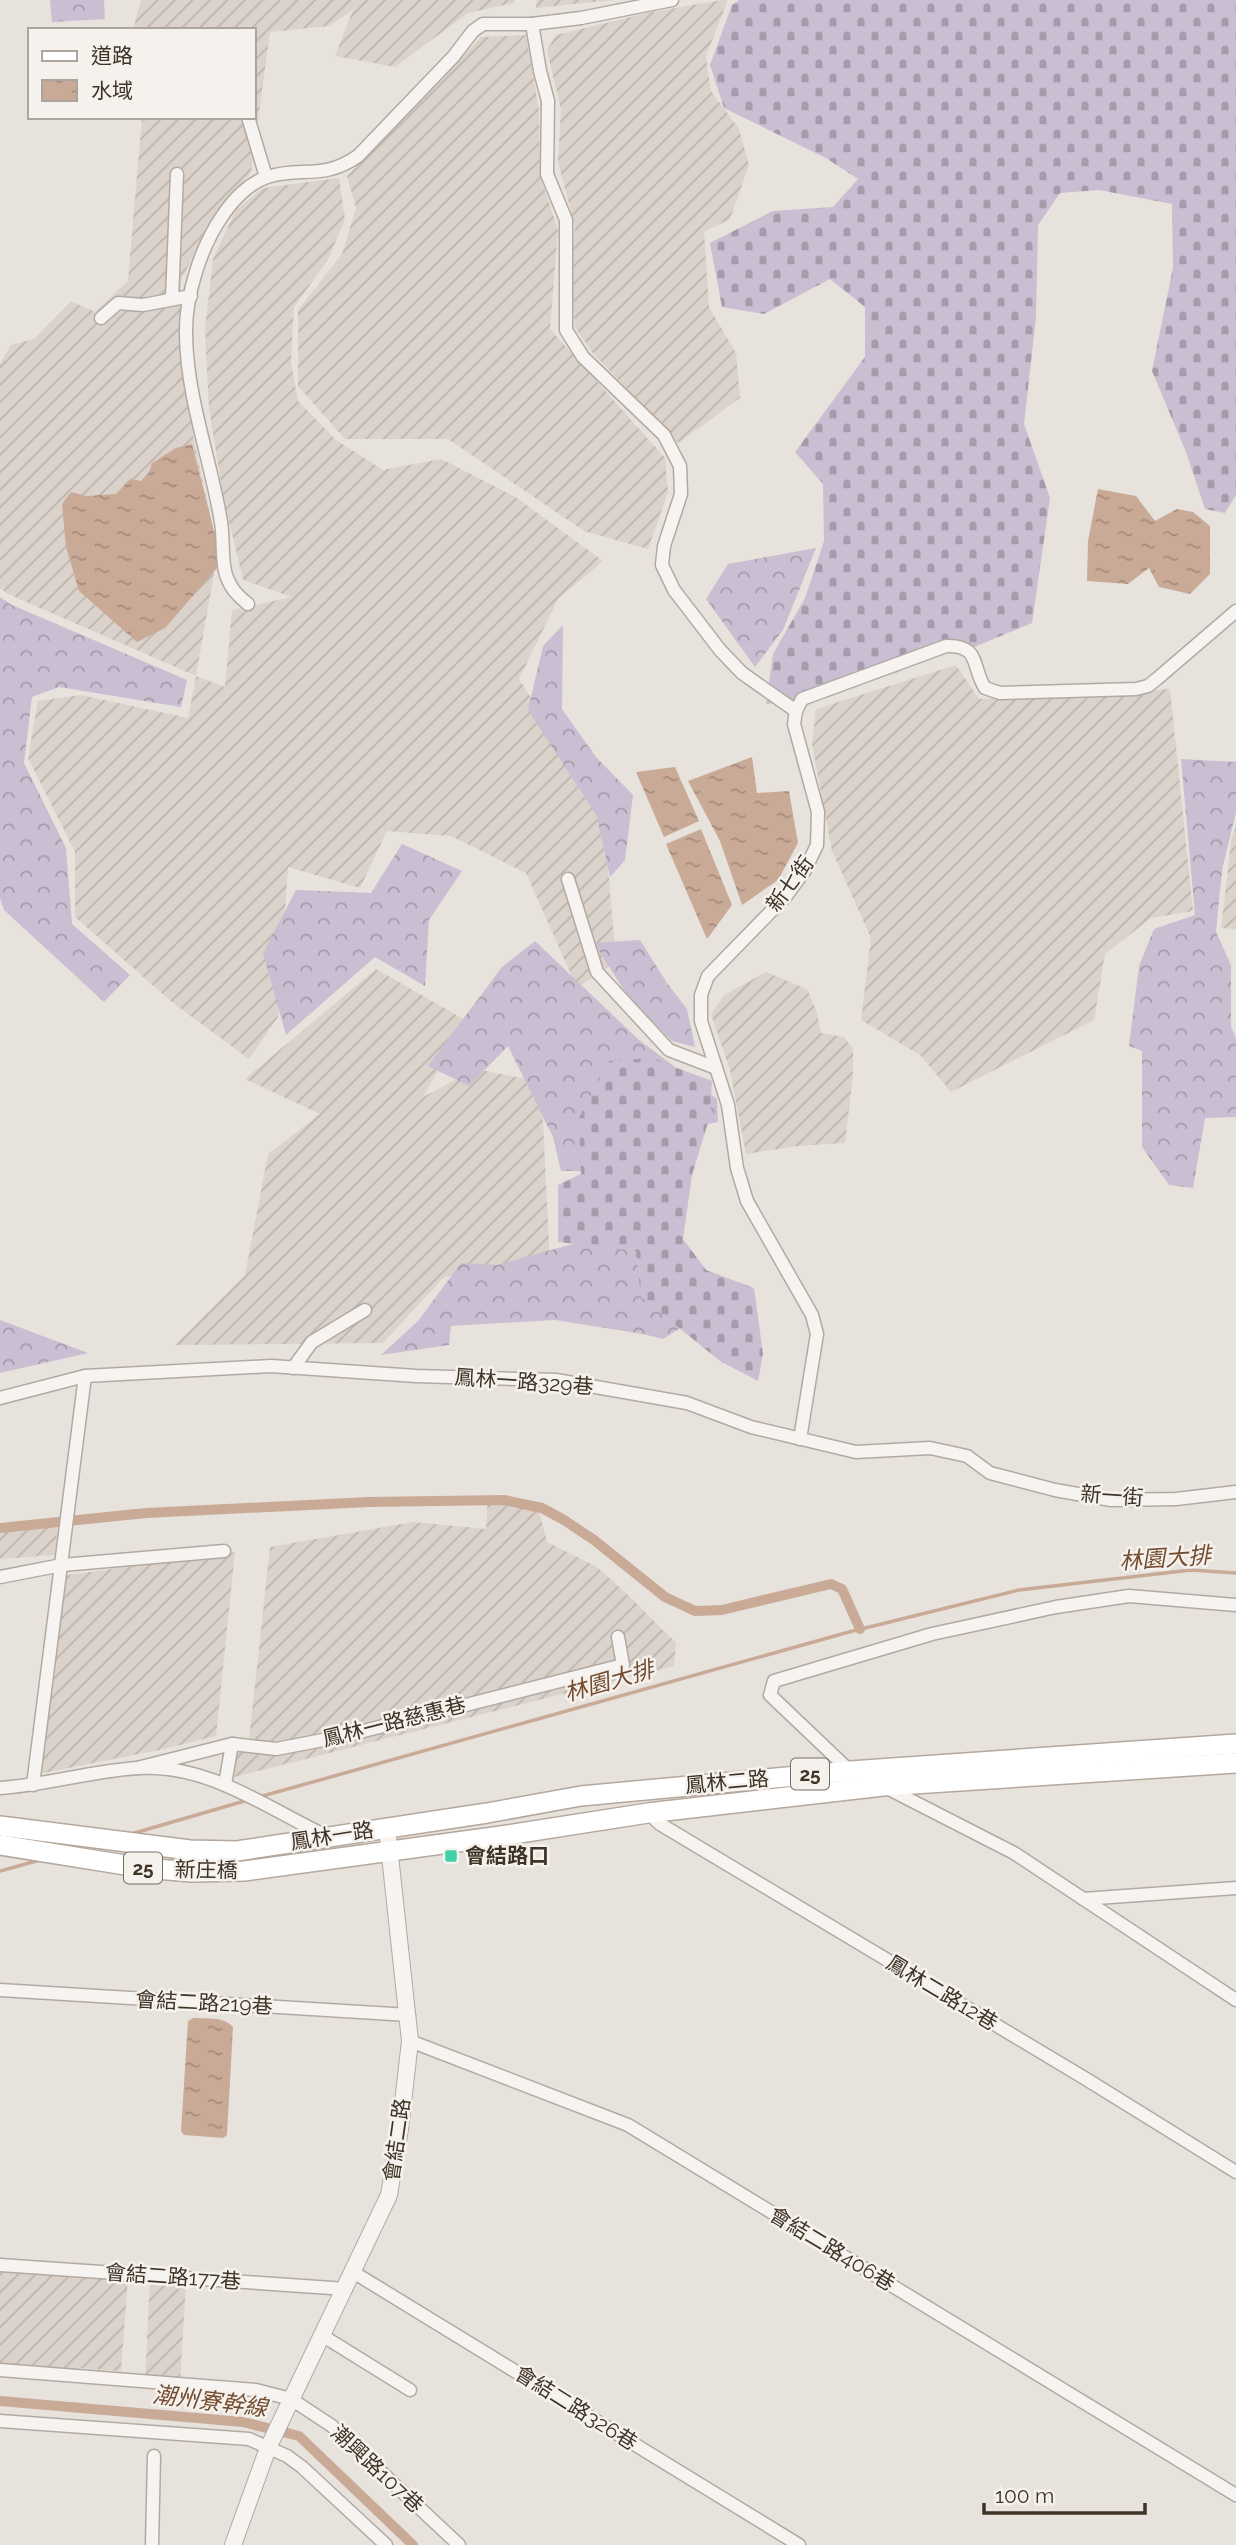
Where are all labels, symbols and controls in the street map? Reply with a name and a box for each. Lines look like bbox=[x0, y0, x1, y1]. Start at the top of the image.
legend bbox=[28, 28, 256, 119]
text: 道路 bbox=[91, 43, 133, 68]
text: 水域 bbox=[91, 78, 133, 103]
street label: 新七街 bbox=[761, 851, 819, 916]
street label: 鳳林一路329巷 bbox=[454, 1364, 594, 1399]
street label: 新一街 bbox=[1080, 1481, 1144, 1510]
water label: 林園大排 bbox=[1118, 1541, 1215, 1574]
water label: 林園大排 bbox=[561, 1654, 660, 1706]
street label: 鳳林一路慈惠巷 bbox=[320, 1692, 468, 1751]
road number: 25 bbox=[791, 1758, 829, 1790]
street label: 鳳林二路 bbox=[684, 1765, 770, 1798]
street label: 鳳林一路 bbox=[288, 1817, 375, 1854]
place label: 會結路口 bbox=[465, 1843, 549, 1868]
marker: 會結路口 bbox=[443, 1848, 459, 1864]
road number: 25 bbox=[124, 1852, 162, 1884]
street label: 新庄橋 bbox=[174, 1856, 238, 1883]
street label: 鳳林二路12巷 bbox=[882, 1950, 1002, 2035]
street label: 會結二路219巷 bbox=[135, 1986, 273, 2019]
street label: 會結二路 bbox=[378, 2097, 415, 2183]
street label: 會結二路406巷 bbox=[765, 2201, 900, 2296]
street label: 會結二路177巷 bbox=[104, 2259, 242, 2294]
street label: 會結二路326巷 bbox=[510, 2360, 642, 2455]
water label: 潮州寮幹線 bbox=[151, 2380, 272, 2421]
street label: 潮興路107巷 bbox=[326, 2420, 429, 2518]
scale bar bbox=[984, 2472, 1145, 2516]
text: 100 m bbox=[995, 2483, 1054, 2508]

